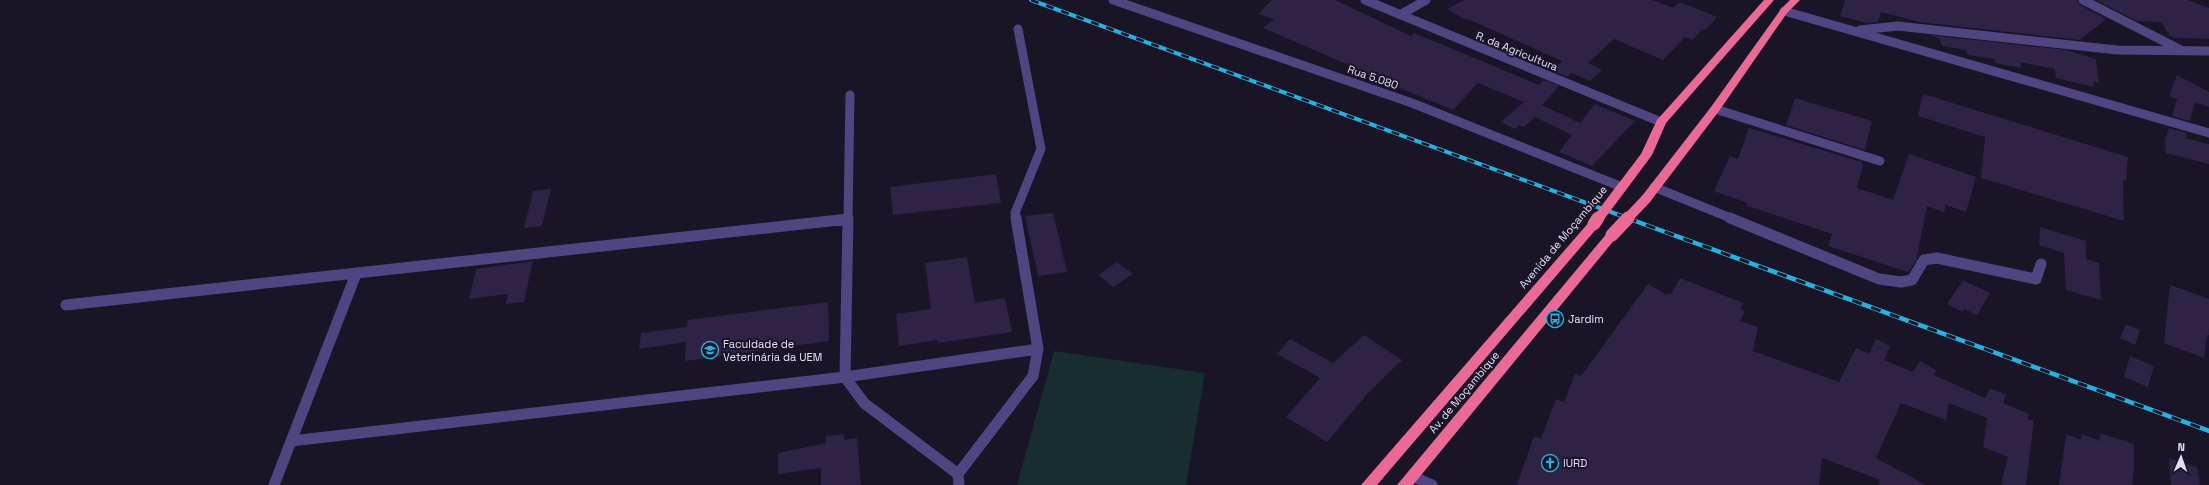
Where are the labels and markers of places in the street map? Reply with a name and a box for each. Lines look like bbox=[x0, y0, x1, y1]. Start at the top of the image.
bus stop icon: Jardim bbox=[1545, 309, 1565, 329]
place label: Jardim bbox=[1568, 312, 1604, 326]
place label: Faculdade de Veterinária da UEM bbox=[723, 337, 822, 364]
school or university icon: Faculdade de Veterinária da UEM bbox=[700, 340, 720, 360]
church icon: IURD bbox=[1540, 453, 1560, 473]
place label: IURD bbox=[1563, 456, 1587, 470]

